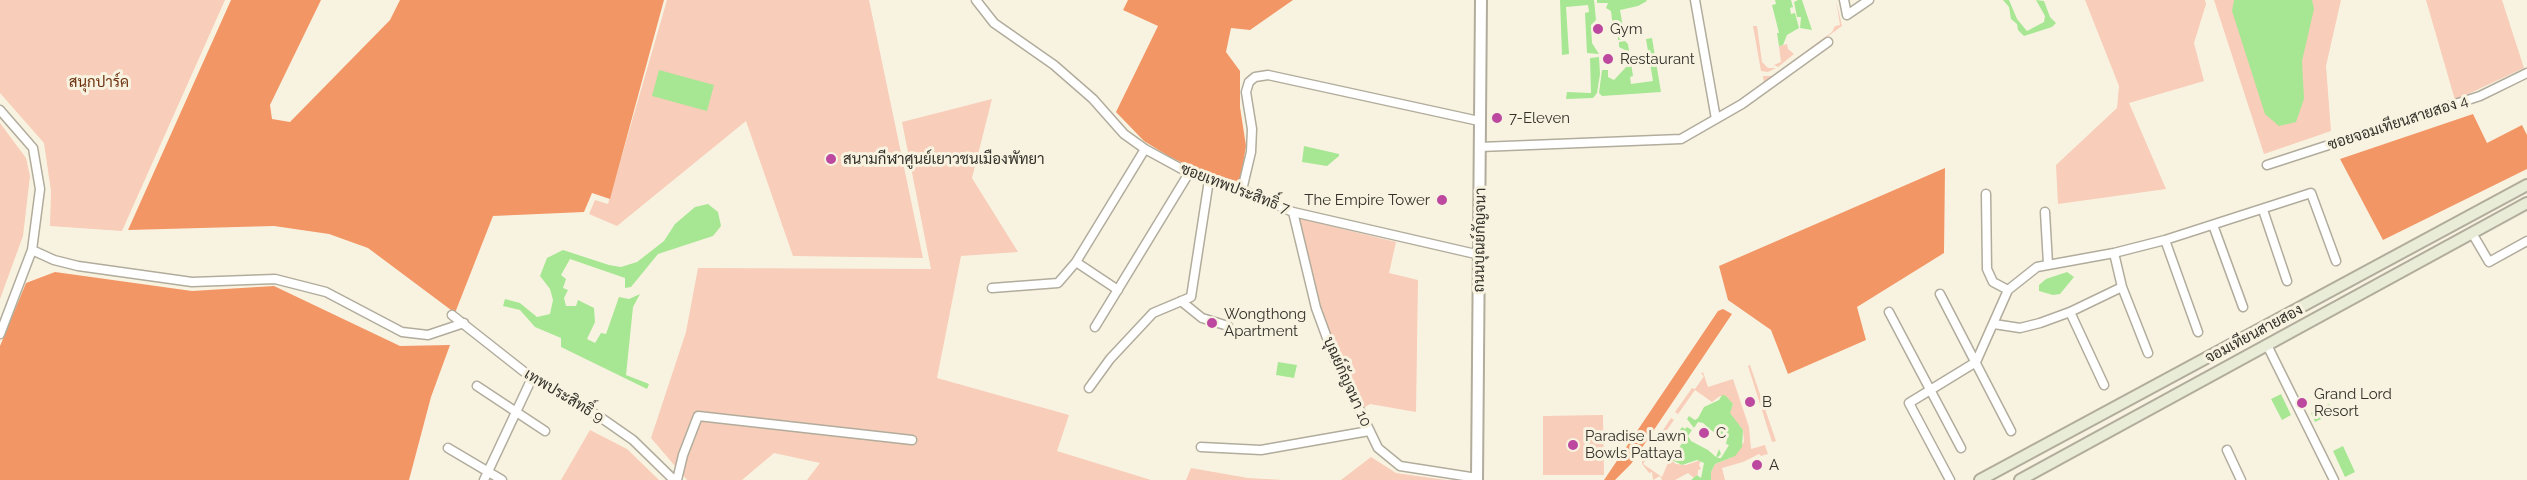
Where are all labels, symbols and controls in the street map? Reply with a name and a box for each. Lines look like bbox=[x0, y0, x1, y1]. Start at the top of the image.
place label: Gym bbox=[1610, 20, 1643, 38]
marker: Gym bbox=[1591, 22, 1605, 36]
place label: Restaurant bbox=[1620, 50, 1695, 68]
marker: Restaurant bbox=[1601, 52, 1615, 66]
park label: สนุกปาร์ค bbox=[69, 73, 129, 91]
street label: ซอยจอมเทียนสายสอง 4 bbox=[2326, 92, 2470, 154]
place label: 7-Eleven bbox=[1509, 109, 1570, 127]
marker: 7-Eleven bbox=[1490, 111, 1504, 125]
place label: สนามกีฬาศูนย์เยาวชนเมืองพัทยา bbox=[843, 150, 1044, 168]
marker: สนามกีฬาศูนย์เยาวชนเมืองพัทยา bbox=[824, 152, 838, 166]
street label: ซอยเทพประสิทธิ์ 7 bbox=[1178, 160, 1292, 218]
street label: ถนนบุณย์กัญจนา bbox=[1470, 187, 1490, 293]
place label: The Empire Tower bbox=[1304, 191, 1430, 209]
marker: The Empire Tower bbox=[1435, 193, 1449, 207]
street label: จอมเทียนสายสอง bbox=[2202, 301, 2306, 367]
place label: Wongthong Apartment bbox=[1224, 305, 1306, 340]
marker: Wongthong Apartment bbox=[1205, 316, 1219, 330]
street label: บุณย์กัญจนา 10 bbox=[1319, 334, 1375, 430]
street label: เทพประสิทธิ์ 9 bbox=[521, 365, 607, 427]
place label: Grand Lord Resort bbox=[2314, 385, 2392, 420]
place label: B bbox=[1762, 393, 1772, 411]
marker: B bbox=[1743, 395, 1757, 409]
marker: Grand Lord Resort bbox=[2295, 396, 2309, 410]
place label: C bbox=[1716, 424, 1726, 442]
marker: C bbox=[1697, 426, 1711, 440]
place label: Paradise Lawn Bowls Pattaya bbox=[1585, 427, 1686, 462]
marker: Paradise Lawn Bowls Pattaya bbox=[1566, 438, 1580, 452]
place label: A bbox=[1769, 456, 1779, 474]
marker: A bbox=[1750, 458, 1764, 472]

